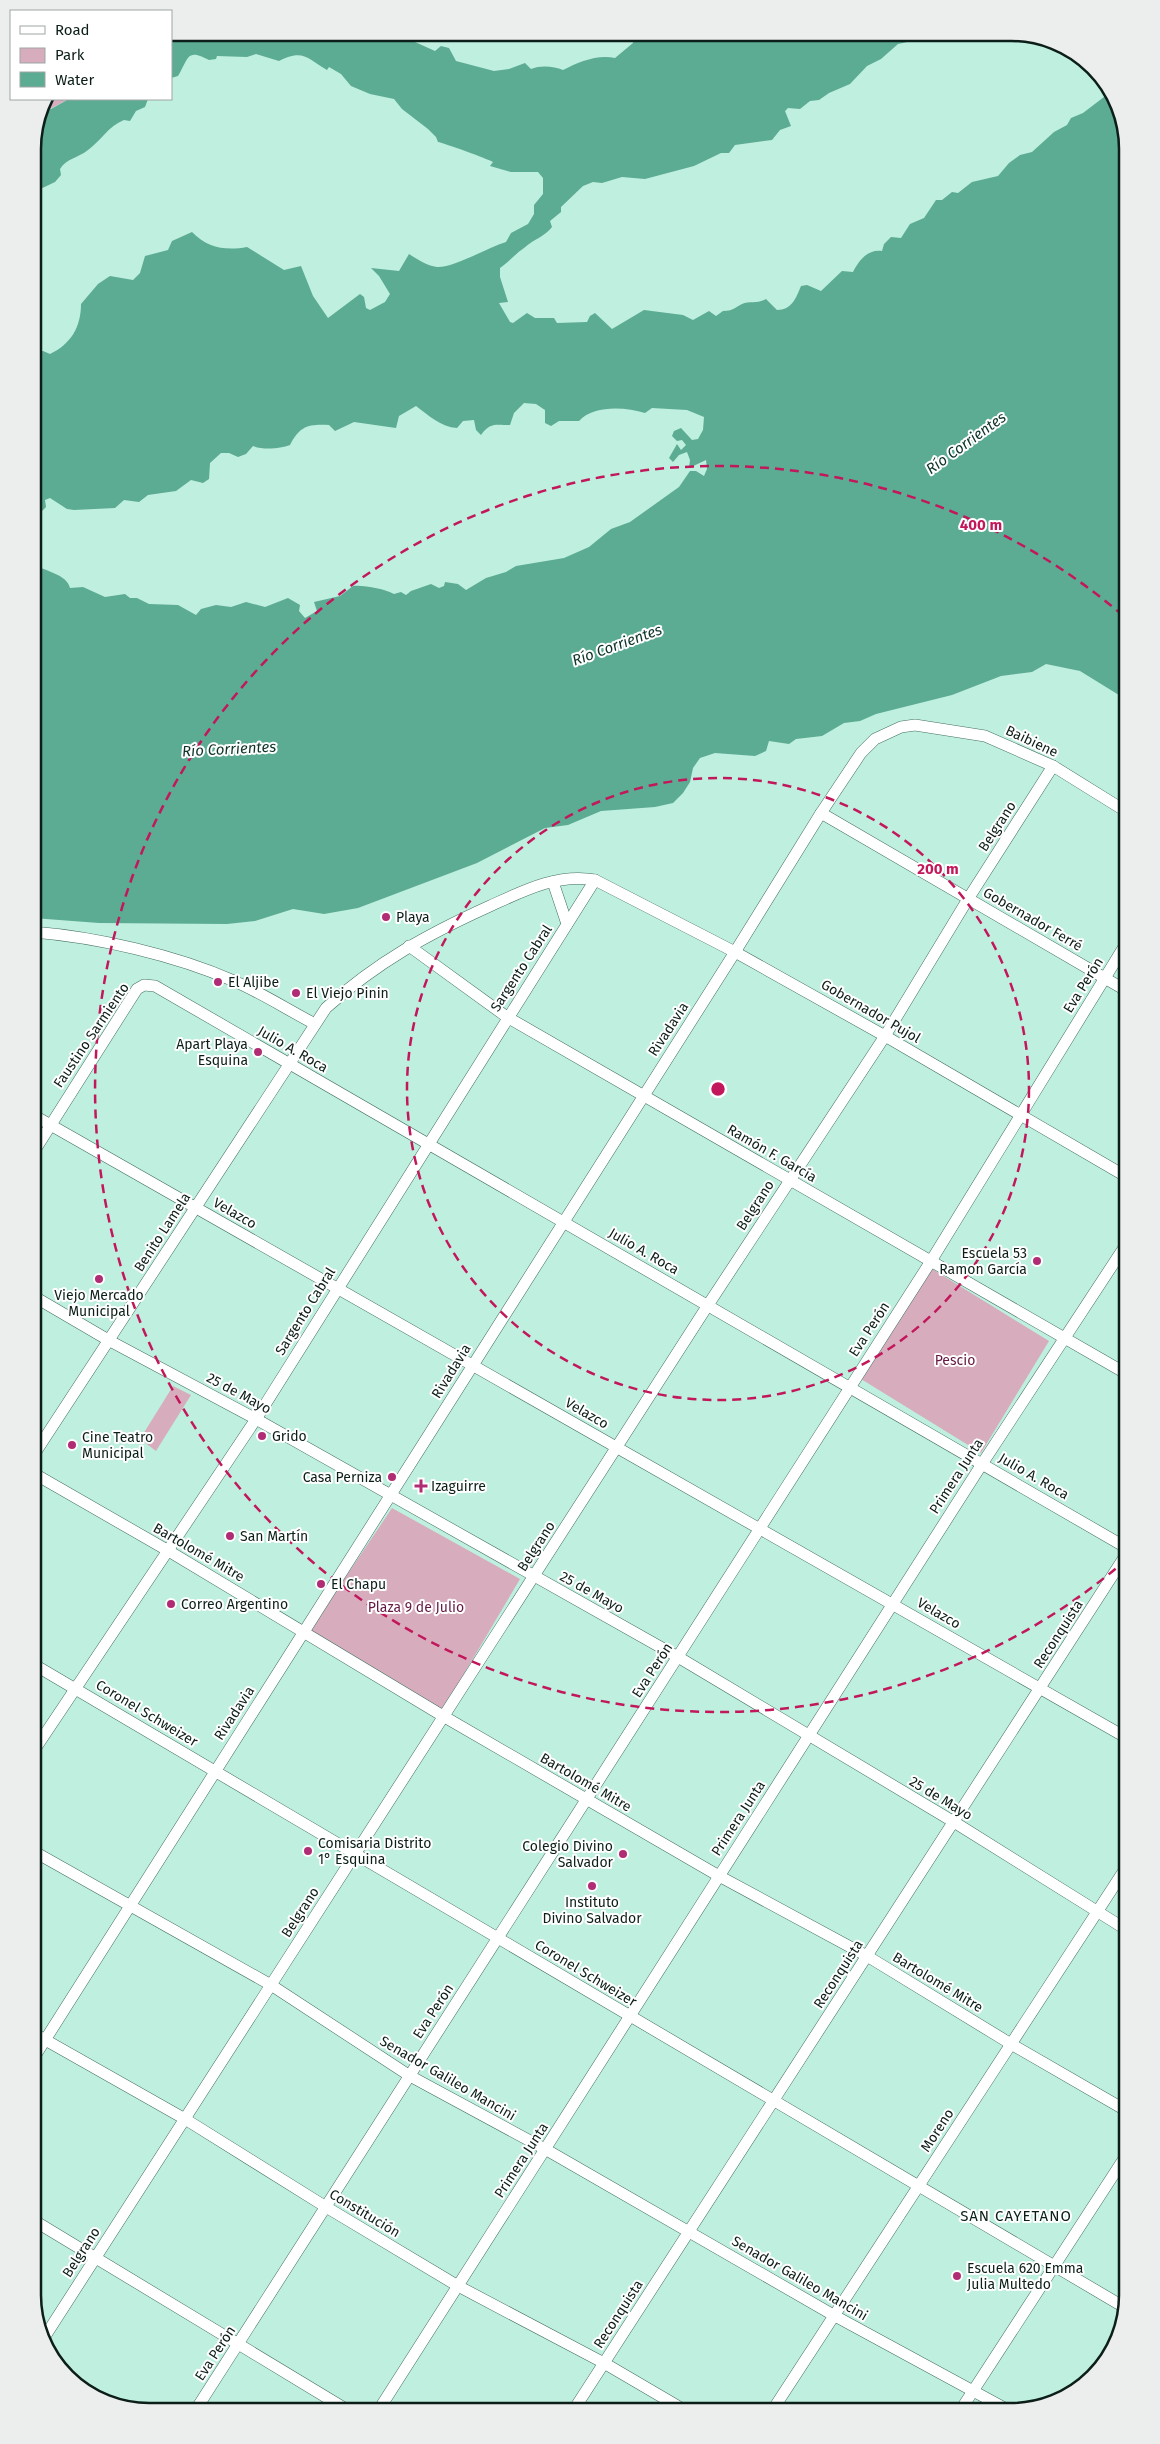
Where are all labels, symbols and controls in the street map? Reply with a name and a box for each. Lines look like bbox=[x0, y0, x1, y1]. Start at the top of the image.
legend bbox=[10, 10, 172, 100]
text: Road bbox=[55, 21, 90, 39]
text: Park bbox=[55, 46, 85, 64]
text: Water bbox=[55, 71, 94, 89]
water label: Río Corrientes bbox=[923, 408, 1009, 478]
text: 400 m bbox=[960, 516, 1002, 534]
water label: Río Corrientes bbox=[570, 620, 664, 670]
street label: Baibiene bbox=[1003, 722, 1061, 761]
water label: Río Corrientes bbox=[181, 738, 277, 760]
street label: Belgrano bbox=[975, 798, 1020, 855]
text: 200 m bbox=[917, 860, 959, 878]
street label: Gobernador Ferré bbox=[980, 884, 1085, 955]
place label: Playa bbox=[396, 909, 430, 926]
marker: Playa bbox=[380, 911, 392, 923]
street label: Sargento Cabral bbox=[487, 922, 556, 1015]
street label: Eva Perón bbox=[1060, 955, 1107, 1016]
place label: El Aljibe bbox=[228, 974, 279, 991]
marker: El Aljibe bbox=[212, 976, 224, 988]
street label: Gobernador Pujol bbox=[818, 976, 923, 1047]
street label: Faustino Sarmiento bbox=[50, 980, 133, 1091]
place label: El Viejo Pinin bbox=[306, 985, 389, 1002]
marker: El Viejo Pinin bbox=[290, 987, 302, 999]
street label: Rivadavia bbox=[645, 999, 692, 1059]
street label: Julio A. Roca bbox=[255, 1023, 331, 1076]
place label: Apart Playa Esquina bbox=[176, 1036, 248, 1069]
marker: Apart Playa Esquina bbox=[252, 1046, 264, 1058]
centre of rings bbox=[709, 1080, 727, 1098]
street label: Ramón F. García bbox=[724, 1121, 820, 1186]
street label: Belgrano bbox=[733, 1177, 778, 1234]
street label: Benito Lamela bbox=[131, 1190, 194, 1275]
street label: Velazco bbox=[210, 1194, 259, 1233]
street label: Julio A. Roca bbox=[606, 1225, 682, 1278]
place label: Escuela 53 Ramon García bbox=[939, 1245, 1027, 1278]
marker: Escuela 53 Ramon García bbox=[1031, 1255, 1043, 1267]
street label: Sargento Cabral bbox=[272, 1264, 339, 1358]
marker: Viejo Mercado Municipal bbox=[93, 1273, 105, 1285]
place label: Viejo Mercado Municipal bbox=[54, 1287, 144, 1320]
street label: Eva Perón bbox=[845, 1299, 893, 1360]
street label: Rivadavia bbox=[428, 1341, 475, 1402]
park label: Pescio bbox=[935, 1352, 975, 1369]
street label: 25 de Mayo bbox=[204, 1369, 274, 1418]
street label: Velazco bbox=[562, 1394, 611, 1433]
place label: Grido bbox=[272, 1428, 307, 1445]
place label: Cine Teatro Municipal bbox=[82, 1429, 153, 1462]
marker: Grido bbox=[256, 1430, 268, 1442]
street label: Primera Junta bbox=[926, 1435, 987, 1517]
marker: Cine Teatro Municipal bbox=[66, 1439, 78, 1451]
street label: Julio A. Roca bbox=[996, 1450, 1072, 1503]
place label: Casa Perniza bbox=[303, 1469, 382, 1486]
marker: Casa Perniza bbox=[386, 1471, 398, 1483]
place label: Izaguirre bbox=[431, 1478, 486, 1495]
marker: Izaguirre bbox=[415, 1480, 427, 1492]
street label: Belgrano bbox=[514, 1518, 559, 1575]
street label: Bartolomé Mitre bbox=[150, 1519, 247, 1585]
place label: San Martín bbox=[240, 1528, 308, 1545]
marker: San Martín bbox=[224, 1530, 236, 1542]
street label: 25 de Mayo bbox=[557, 1568, 627, 1617]
place label: El Chapu bbox=[331, 1576, 386, 1593]
marker: El Chapu bbox=[315, 1578, 327, 1590]
street label: Velazco bbox=[914, 1594, 963, 1633]
place label: Correo Argentino bbox=[181, 1596, 288, 1613]
street label: Reconquista bbox=[1030, 1597, 1087, 1672]
marker: Correo Argentino bbox=[165, 1598, 177, 1610]
park label: Plaza 9 de Julio bbox=[368, 1599, 464, 1616]
street label: Eva Perón bbox=[628, 1640, 676, 1701]
street label: Coronel Schweizer bbox=[93, 1676, 201, 1751]
street label: Rivadavia bbox=[211, 1683, 258, 1743]
street label: Bartolomé Mitre bbox=[537, 1749, 634, 1815]
street label: 25 de Mayo bbox=[906, 1773, 975, 1824]
street label: Primera Junta bbox=[708, 1777, 769, 1859]
place label: Comisaria Distrito 1° Esquina bbox=[318, 1835, 431, 1868]
place label: Colegio Divino Salvador bbox=[522, 1838, 614, 1871]
marker: Comisaria Distrito 1° Esquina bbox=[302, 1845, 314, 1857]
marker: Colegio Divino Salvador bbox=[617, 1848, 629, 1860]
marker: Instituto Divino Salvador bbox=[586, 1880, 598, 1892]
street label: Belgrano bbox=[278, 1884, 323, 1941]
place label: Instituto Divino Salvador bbox=[542, 1894, 642, 1927]
street label: Coronel Schweizer bbox=[532, 1936, 640, 2011]
street label: Reconquista bbox=[810, 1937, 867, 2012]
street label: Bartolomé Mitre bbox=[889, 1949, 986, 2016]
street label: Eva Perón bbox=[409, 1981, 457, 2042]
street label: Senador Galileo Mancini bbox=[377, 2033, 519, 2124]
street label: Moreno bbox=[917, 2105, 958, 2155]
street label: Primera Junta bbox=[491, 2119, 552, 2201]
street label: Constitución bbox=[326, 2186, 403, 2241]
district label: SAN CAYETANO bbox=[960, 2207, 1072, 2225]
street label: Belgrano bbox=[59, 2224, 104, 2281]
street label: Senador Galileo Mancini bbox=[729, 2233, 871, 2324]
place label: Escuela 620 Emma Julia Multedo bbox=[967, 2260, 1083, 2293]
marker: Escuela 620 Emma Julia Multedo bbox=[951, 2270, 963, 2282]
street label: Reconquista bbox=[590, 2277, 647, 2352]
street label: Eva Perón bbox=[191, 2323, 239, 2384]

